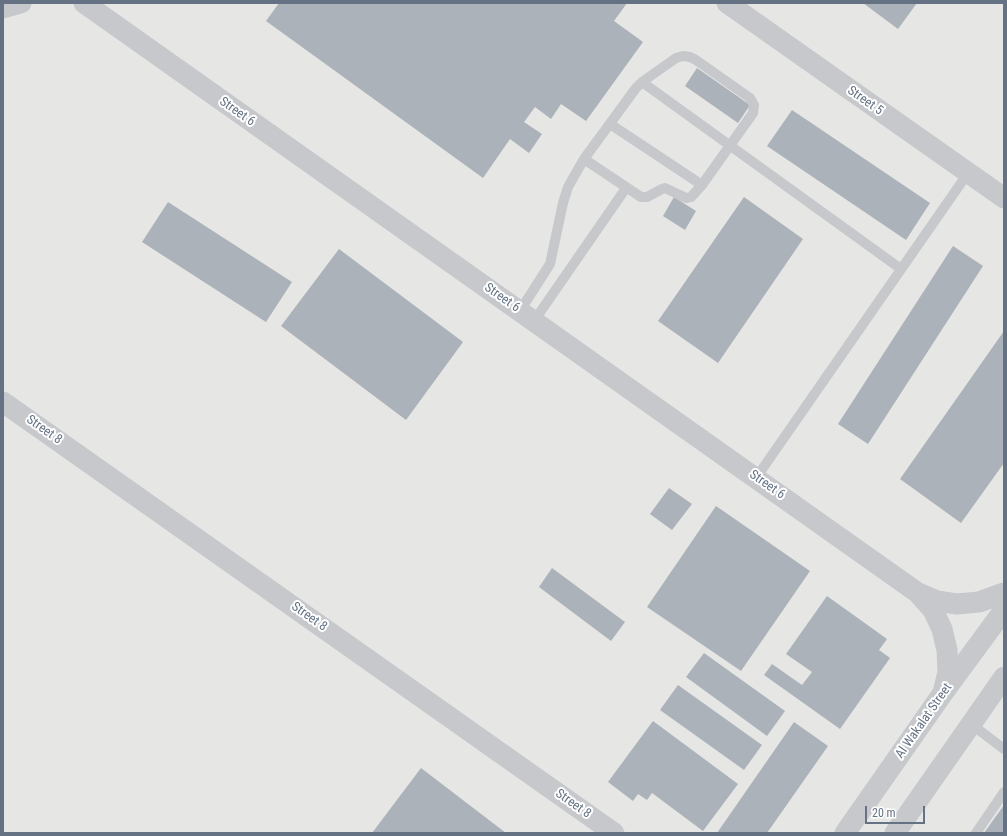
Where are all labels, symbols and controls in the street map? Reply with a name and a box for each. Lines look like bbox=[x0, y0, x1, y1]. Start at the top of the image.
street label: Street 5 bbox=[844, 83, 886, 119]
street label: Street 6 bbox=[216, 94, 258, 130]
street label: Street 6 bbox=[481, 280, 523, 316]
street label: Street 8 bbox=[23, 412, 65, 448]
street label: Street 6 bbox=[746, 467, 788, 503]
street label: Street 8 bbox=[288, 599, 330, 635]
street label: Al Wakalat Street bbox=[892, 680, 956, 762]
street label: Street 8 bbox=[552, 786, 594, 822]
scale bar bbox=[867, 798, 927, 824]
text: 20 m bbox=[872, 806, 896, 820]

